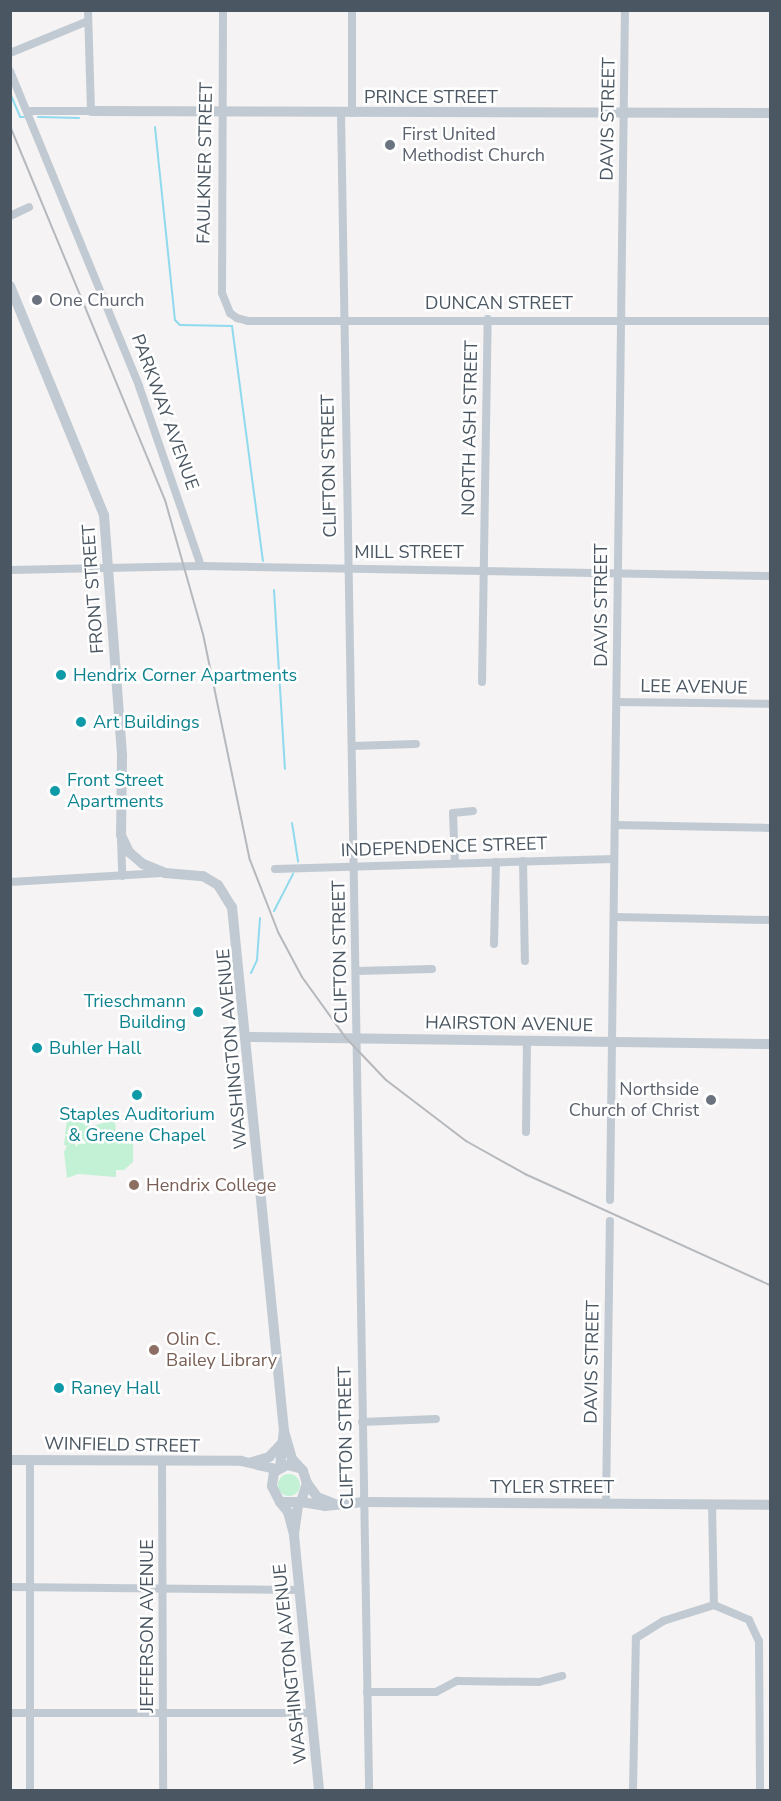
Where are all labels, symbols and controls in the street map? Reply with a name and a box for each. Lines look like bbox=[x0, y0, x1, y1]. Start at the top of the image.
street label: DAVIS STREET bbox=[596, 57, 620, 181]
street label: FAULKNER STREET bbox=[193, 82, 217, 244]
street label: PRINCE STREET bbox=[364, 86, 498, 108]
place label: First United Methodist Church bbox=[402, 124, 545, 166]
marker: First United Methodist Church bbox=[383, 138, 397, 152]
place label: One Church bbox=[49, 289, 145, 311]
street label: DUNCAN STREET bbox=[425, 292, 573, 314]
marker: One Church bbox=[30, 293, 44, 307]
street label: PARKWAY AVENUE bbox=[127, 331, 203, 493]
street label: NORTH ASH STREET bbox=[458, 340, 482, 516]
street label: CLIFTON STREET bbox=[317, 394, 341, 538]
street label: FRONT STREET bbox=[78, 524, 108, 654]
street label: MILL STREET bbox=[354, 541, 464, 563]
street label: DAVIS STREET bbox=[590, 543, 612, 667]
place label: Hendrix Corner Apartments bbox=[73, 664, 297, 686]
marker: Hendrix Corner Apartments bbox=[54, 668, 68, 682]
street label: LEE AVENUE bbox=[640, 675, 748, 699]
place label: Art Buildings bbox=[93, 711, 200, 733]
marker: Art Buildings bbox=[74, 715, 88, 729]
place label: Front Street Apartments bbox=[67, 770, 164, 812]
marker: Front Street Apartments bbox=[48, 784, 62, 798]
street label: INDEPENDENCE STREET bbox=[340, 833, 548, 861]
street label: CLIFTON STREET bbox=[328, 880, 352, 1024]
street label: WASHINGTON AVENUE bbox=[212, 948, 252, 1150]
place label: Trieschmann Building bbox=[84, 991, 186, 1034]
marker: Trieschmann Building bbox=[191, 1005, 205, 1019]
street label: HAIRSTON AVENUE bbox=[425, 1012, 593, 1036]
place label: Buhler Hall bbox=[49, 1037, 141, 1059]
marker: Buhler Hall bbox=[30, 1041, 44, 1055]
place label: Northside Church of Christ bbox=[569, 1079, 699, 1122]
marker: Staples Auditorium & Greene Chapel bbox=[130, 1088, 144, 1102]
marker: Northside Church of Christ bbox=[704, 1093, 718, 1107]
place label: Staples Auditorium & Greene Chapel bbox=[59, 1104, 215, 1146]
place label: Hendrix College bbox=[146, 1174, 276, 1196]
marker: Hendrix College bbox=[127, 1178, 141, 1192]
street label: DAVIS STREET bbox=[580, 1300, 604, 1424]
place label: Olin C. Bailey Library bbox=[166, 1329, 277, 1372]
marker: Olin C. Bailey Library bbox=[147, 1343, 161, 1357]
street label: CLIFTON STREET bbox=[334, 1366, 358, 1510]
place label: Raney Hall bbox=[71, 1377, 160, 1399]
marker: Raney Hall bbox=[52, 1381, 66, 1395]
street label: WINFIELD STREET bbox=[44, 1433, 200, 1457]
street label: TYLER STREET bbox=[490, 1476, 614, 1498]
street label: JEFFERSON AVENUE bbox=[136, 1539, 158, 1713]
street label: WASHINGTON AVENUE bbox=[269, 1563, 311, 1765]

